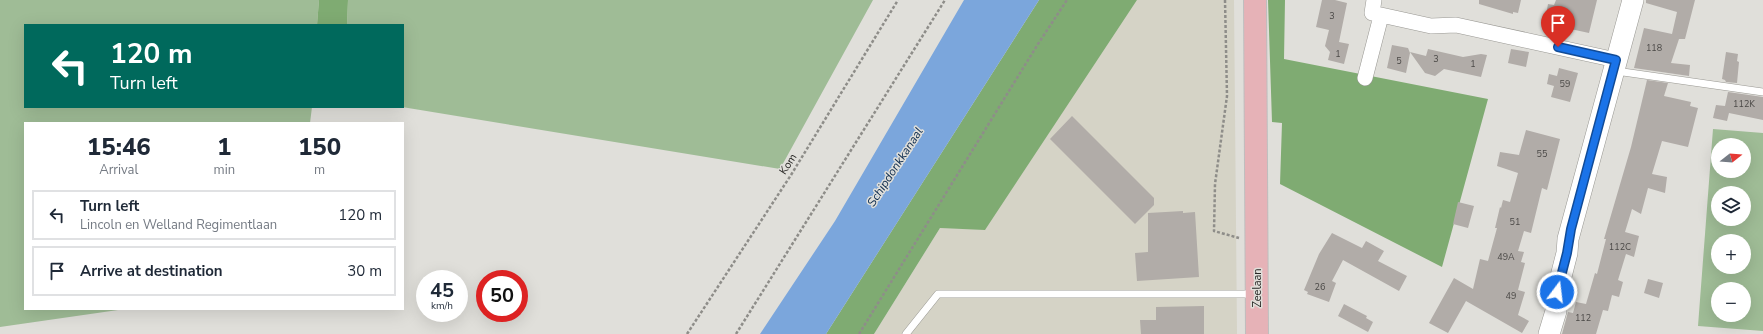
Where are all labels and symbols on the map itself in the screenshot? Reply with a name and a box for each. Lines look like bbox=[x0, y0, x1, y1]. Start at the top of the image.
pin bbox=[1541, 6, 1575, 47]
house number: 3 bbox=[1329, 10, 1335, 22]
house number: 118 bbox=[1646, 42, 1662, 54]
house number: 1 bbox=[1335, 48, 1341, 60]
house number: 3 bbox=[1433, 53, 1439, 65]
house number: 5 bbox=[1396, 55, 1402, 67]
house number: 1 bbox=[1470, 58, 1476, 70]
house number: 59 bbox=[1560, 78, 1570, 90]
house number: 112K bbox=[1733, 98, 1755, 110]
water label: Schipdonkkanaal bbox=[863, 124, 927, 210]
north arrow bbox=[1711, 138, 1751, 178]
house number: 55 bbox=[1537, 148, 1547, 160]
street label: Kom bbox=[776, 151, 800, 177]
house number: 51 bbox=[1510, 216, 1520, 228]
house number: 112C bbox=[1609, 241, 1631, 253]
house number: 49A bbox=[1497, 251, 1515, 263]
street label: Zeelaan bbox=[1250, 268, 1265, 308]
speed limit sign: 50 bbox=[476, 270, 528, 322]
position arrow bbox=[1536, 271, 1578, 313]
house number: 26 bbox=[1315, 281, 1325, 293]
house number: 49 bbox=[1506, 290, 1516, 302]
house number: 112 bbox=[1575, 312, 1591, 324]

